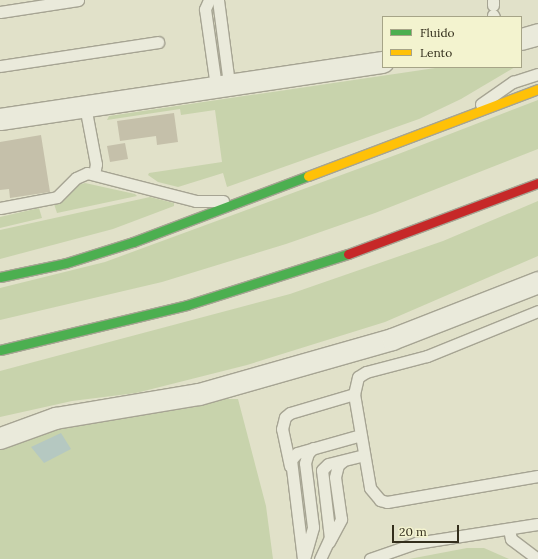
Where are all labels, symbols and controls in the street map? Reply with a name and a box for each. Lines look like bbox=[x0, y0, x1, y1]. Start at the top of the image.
legend bbox=[382, 16, 522, 68]
text: Fluido bbox=[420, 25, 455, 40]
text: Lento bbox=[420, 45, 452, 60]
scale bar bbox=[394, 517, 461, 543]
text: 20 m bbox=[399, 524, 427, 539]

